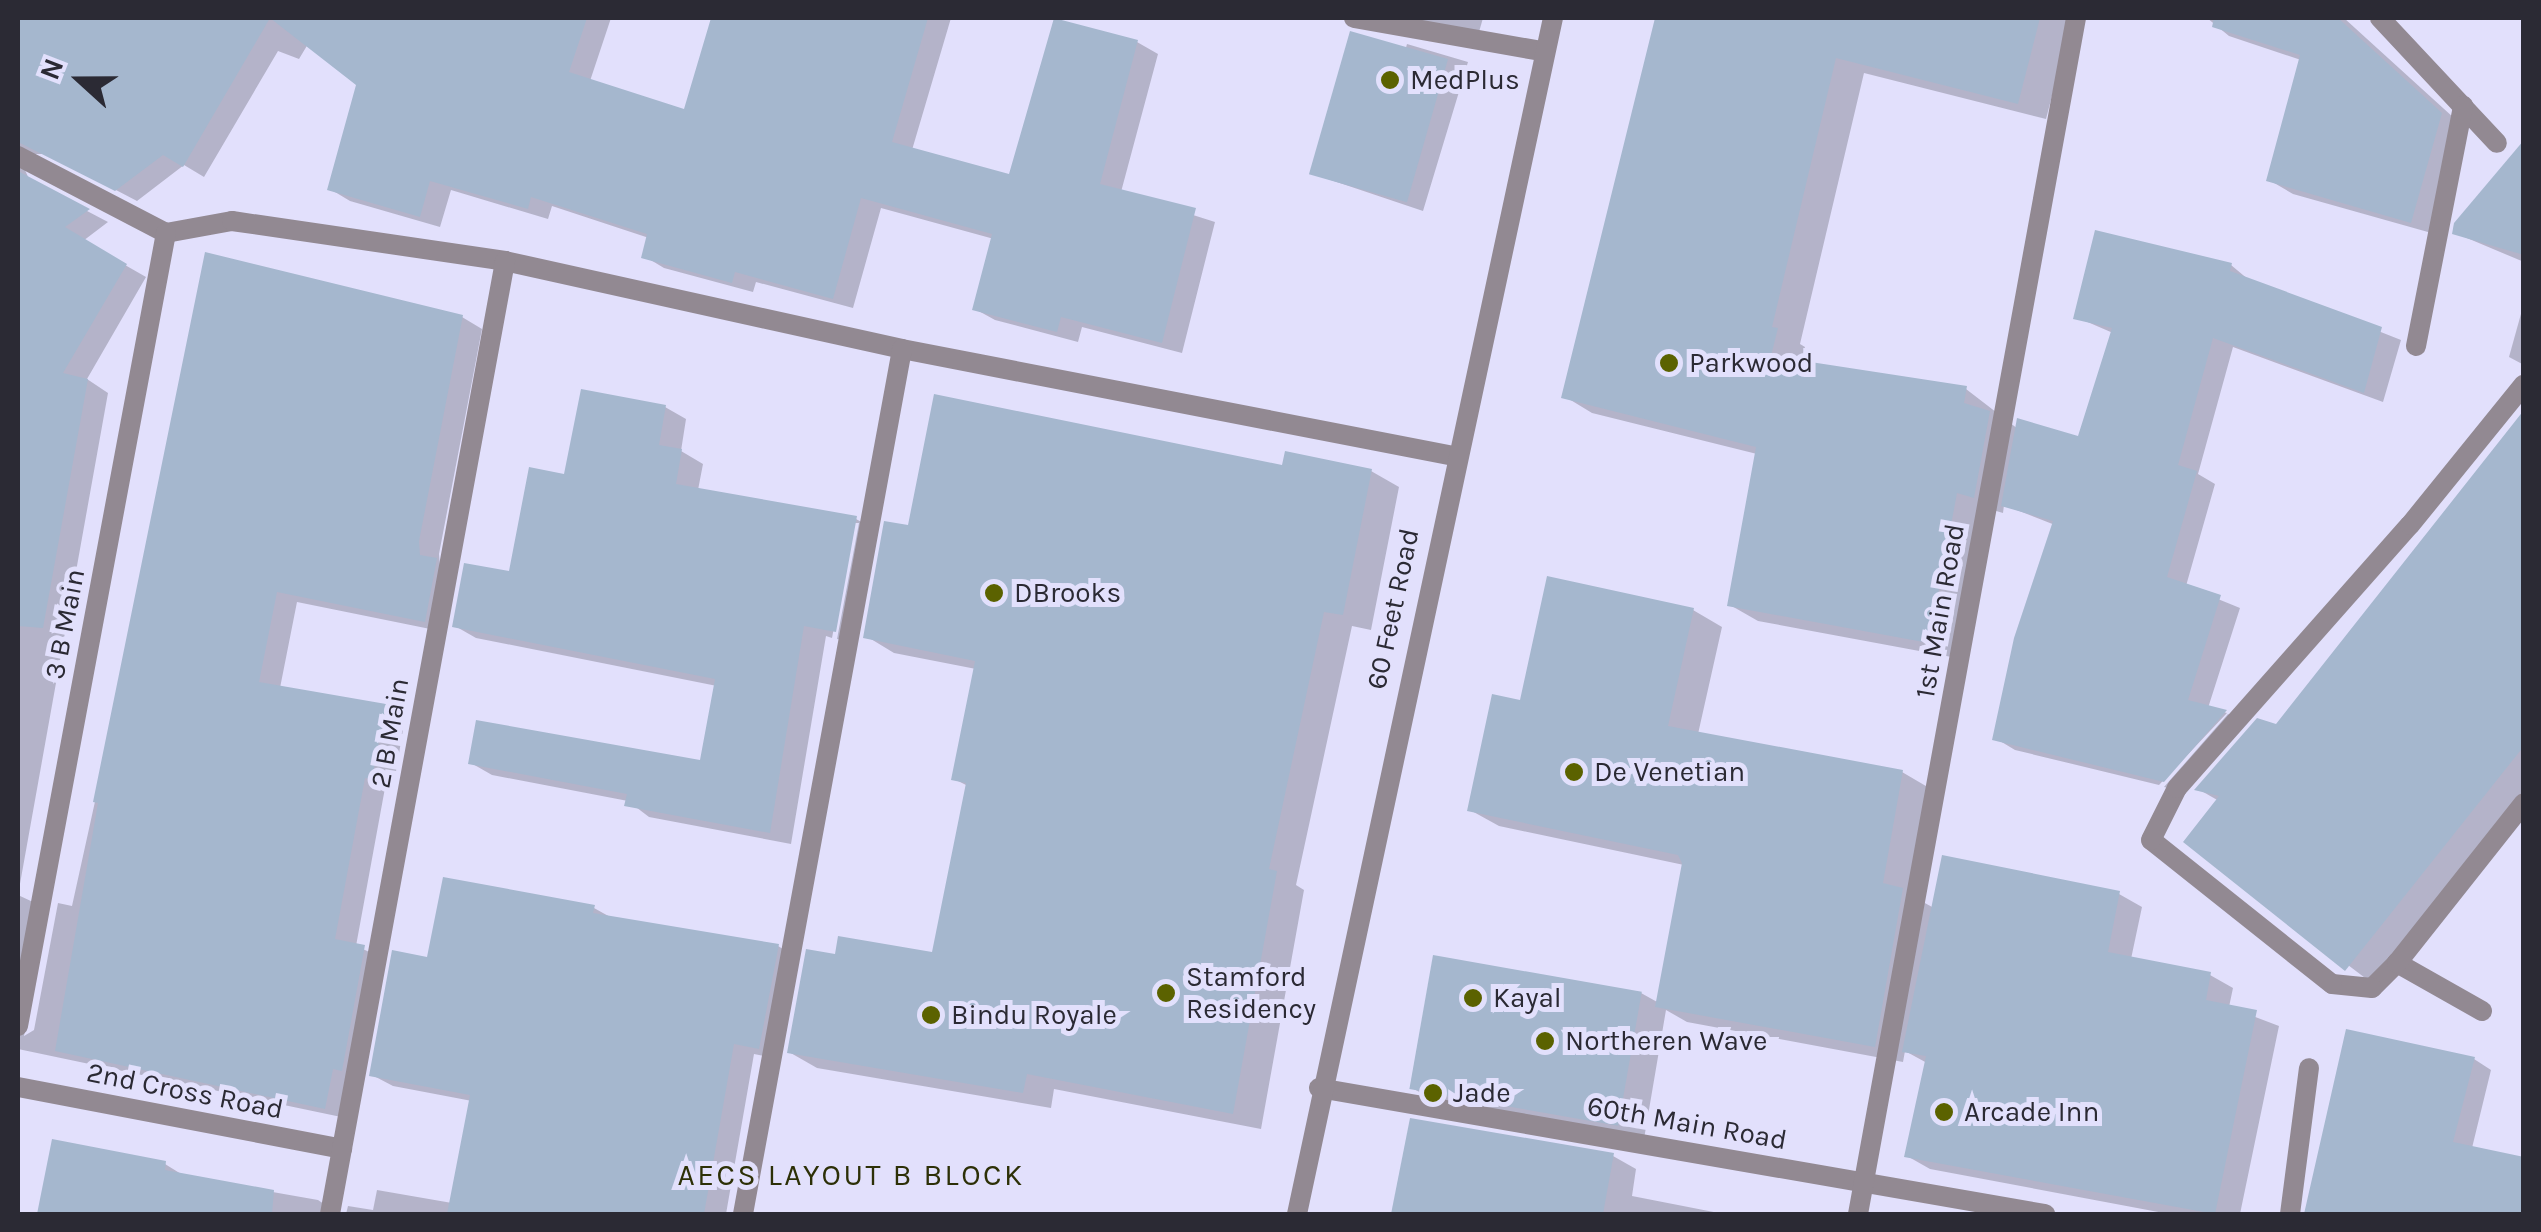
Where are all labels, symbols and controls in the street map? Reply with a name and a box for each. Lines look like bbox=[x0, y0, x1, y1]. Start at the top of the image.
north arrow bbox=[30, 30, 130, 130]
text: N bbox=[33, 54, 71, 84]
place label: MedPlus bbox=[1410, 63, 1520, 97]
marker: MedPlus bbox=[1379, 69, 1401, 91]
place label: Parkwood bbox=[1689, 346, 1813, 380]
marker: Parkwood bbox=[1658, 352, 1680, 374]
street label: 1st Main Road bbox=[1908, 521, 1972, 701]
street label: 60 Feet Road bbox=[1360, 526, 1426, 692]
street label: 3 B Main bbox=[38, 566, 92, 682]
place label: DBrooks bbox=[1014, 576, 1121, 610]
marker: DBrooks bbox=[983, 582, 1005, 604]
street label: 2 B Main bbox=[364, 675, 416, 791]
place label: De Venetian bbox=[1594, 755, 1745, 789]
marker: De Venetian bbox=[1563, 761, 1585, 783]
place label: Stamford Residency bbox=[1186, 960, 1316, 1026]
place label: Kayal bbox=[1493, 981, 1562, 1015]
marker: Stamford Residency bbox=[1155, 982, 1177, 1004]
marker: Kayal bbox=[1462, 987, 1484, 1009]
place label: Bindu Royale bbox=[951, 998, 1117, 1032]
marker: Bindu Royale bbox=[920, 1004, 942, 1026]
place label: Northeren Wave bbox=[1565, 1024, 1767, 1058]
marker: Northeren Wave bbox=[1534, 1030, 1556, 1052]
street label: 2nd Cross Road bbox=[84, 1055, 286, 1127]
place label: Jade bbox=[1453, 1076, 1511, 1110]
marker: Jade bbox=[1422, 1082, 1444, 1104]
street label: 60th Main Road bbox=[1585, 1089, 1789, 1157]
place label: Arcade Inn bbox=[1964, 1095, 2099, 1129]
marker: Arcade Inn bbox=[1933, 1101, 1955, 1123]
district label: AECS LAYOUT B BLOCK bbox=[677, 1157, 1025, 1193]

